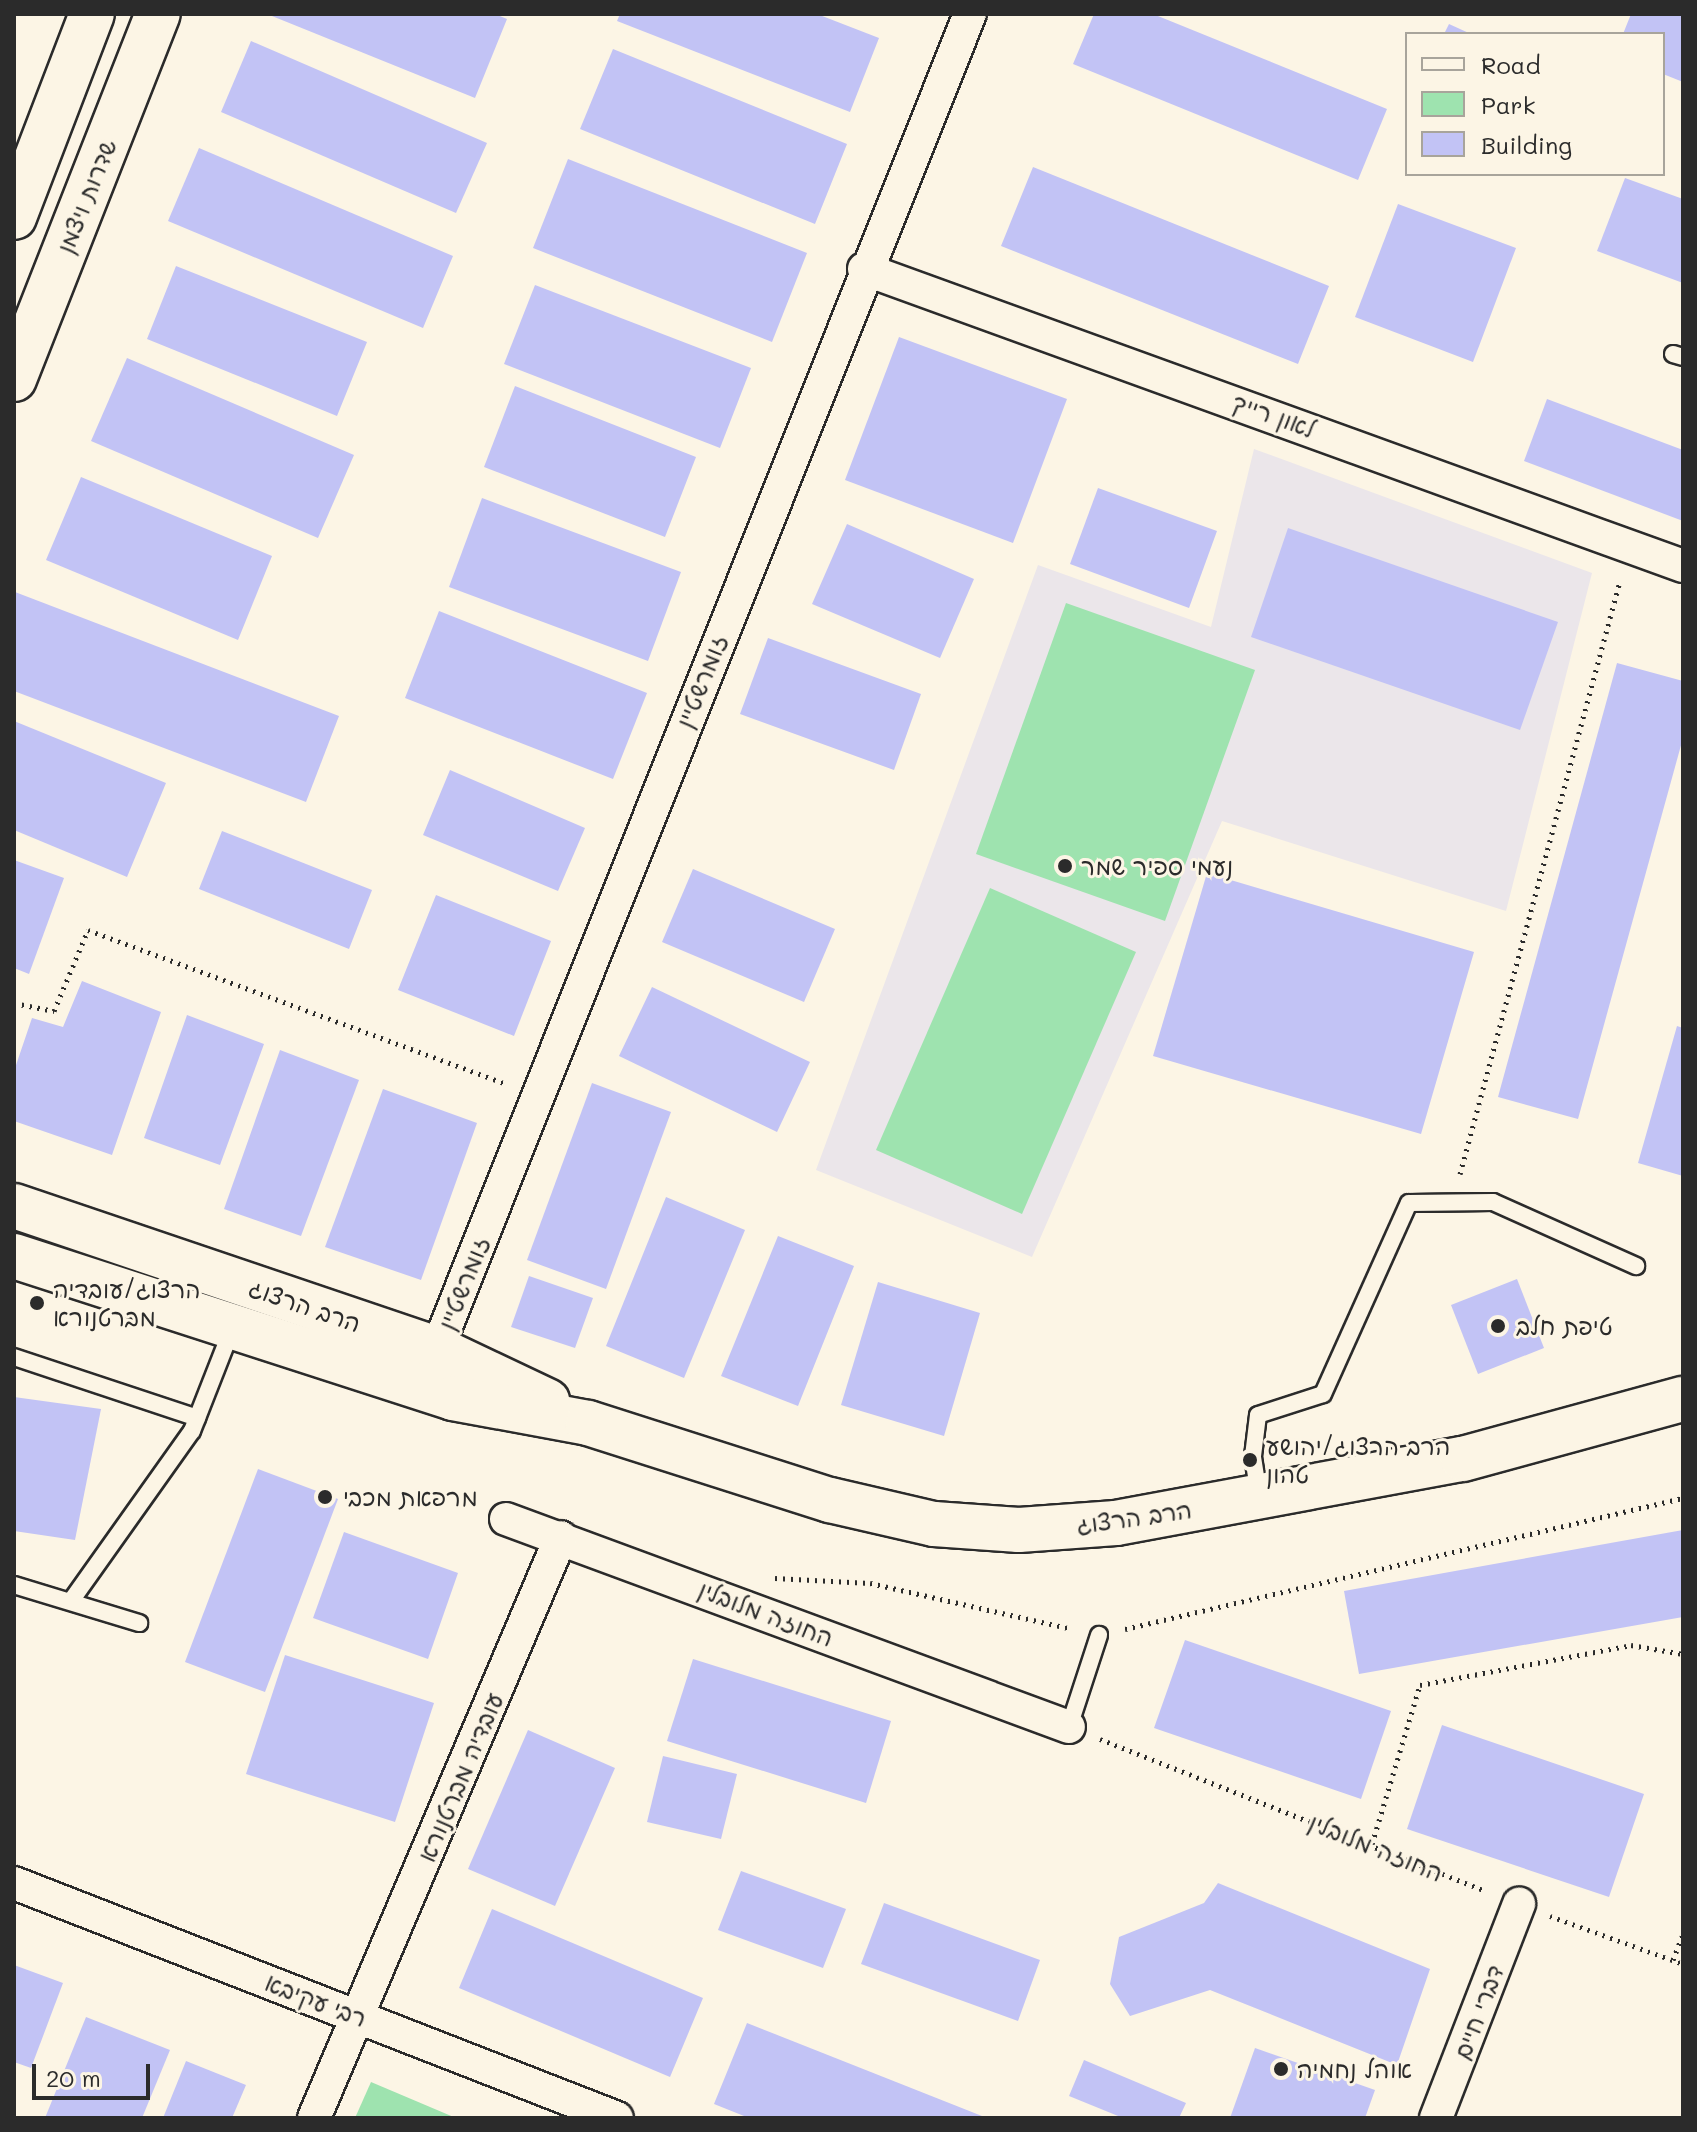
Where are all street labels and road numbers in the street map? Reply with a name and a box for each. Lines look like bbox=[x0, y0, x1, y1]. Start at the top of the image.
street label: שדרות ויצמן bbox=[50, 135, 122, 257]
street label: לאון רייך bbox=[1229, 387, 1319, 443]
street label: זומרשטיין bbox=[669, 630, 733, 732]
street label: זומרשטיין bbox=[431, 1232, 495, 1334]
street label: הרב הרצוג bbox=[245, 1272, 365, 1338]
street label: הרב הרצוג bbox=[1074, 1495, 1194, 1539]
street label: החוזה מלובלין bbox=[694, 1574, 838, 1652]
street label: עובדיה מברטנורא bbox=[411, 1688, 509, 1866]
street label: החוזה מלובלין bbox=[1305, 1807, 1447, 1887]
street label: דברי חיים bbox=[1447, 1961, 1509, 2063]
street label: רבי עקיבא bbox=[261, 1968, 371, 2032]

